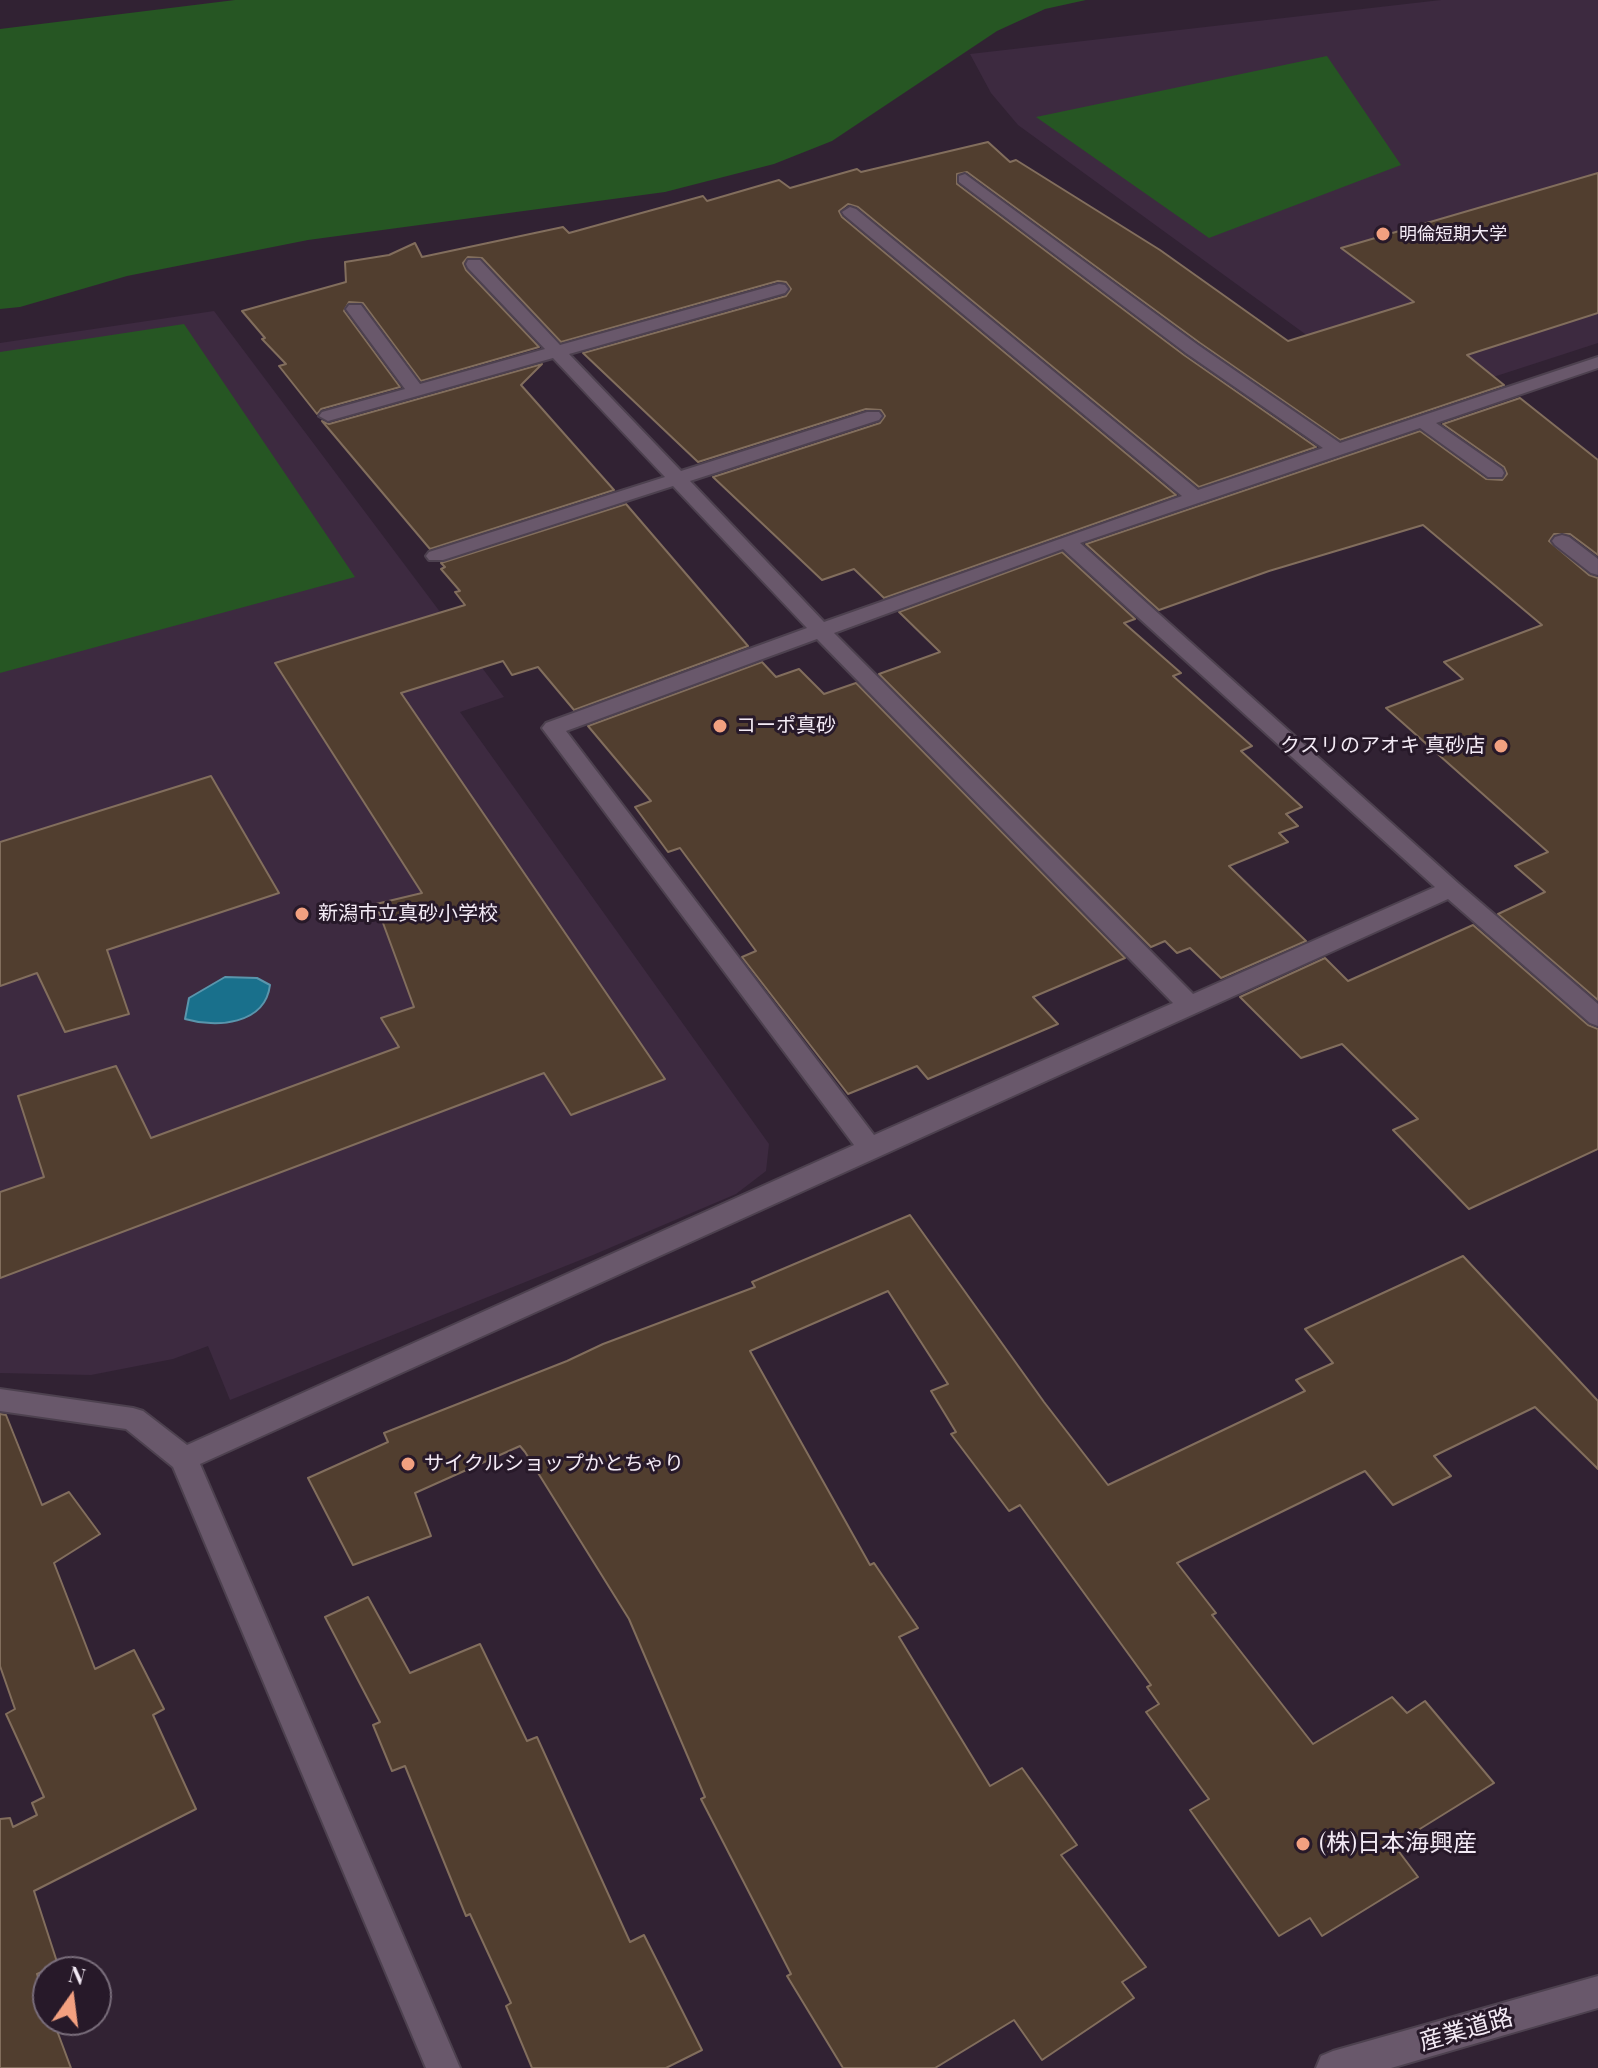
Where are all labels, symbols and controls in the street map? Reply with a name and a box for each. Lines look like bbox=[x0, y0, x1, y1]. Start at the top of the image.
place label: 明倫短期大学 bbox=[1399, 223, 1507, 245]
marker: 明倫短期大学 bbox=[1374, 225, 1392, 243]
place label: コーポ真砂 bbox=[736, 714, 836, 738]
marker: コーポ真砂 bbox=[711, 717, 729, 735]
place label: クスリのアオキ 真砂店 bbox=[1280, 734, 1485, 758]
marker: クスリのアオキ 真砂店 bbox=[1492, 737, 1510, 755]
place label: 新潟市立真砂小学校 bbox=[318, 902, 498, 926]
marker: 新潟市立真砂小学校 bbox=[293, 905, 311, 923]
place label: サイクルショップかとちゃり bbox=[424, 1452, 684, 1476]
marker: サイクルショップかとちゃり bbox=[399, 1455, 417, 1473]
place label: (株)日本海興産 bbox=[1319, 1830, 1477, 1858]
marker: (株)日本海興産 bbox=[1294, 1835, 1312, 1853]
north arrow bbox=[32, 1956, 112, 2036]
text: N bbox=[66, 1958, 89, 1991]
street label: 産業道路 bbox=[1416, 2003, 1516, 2057]

